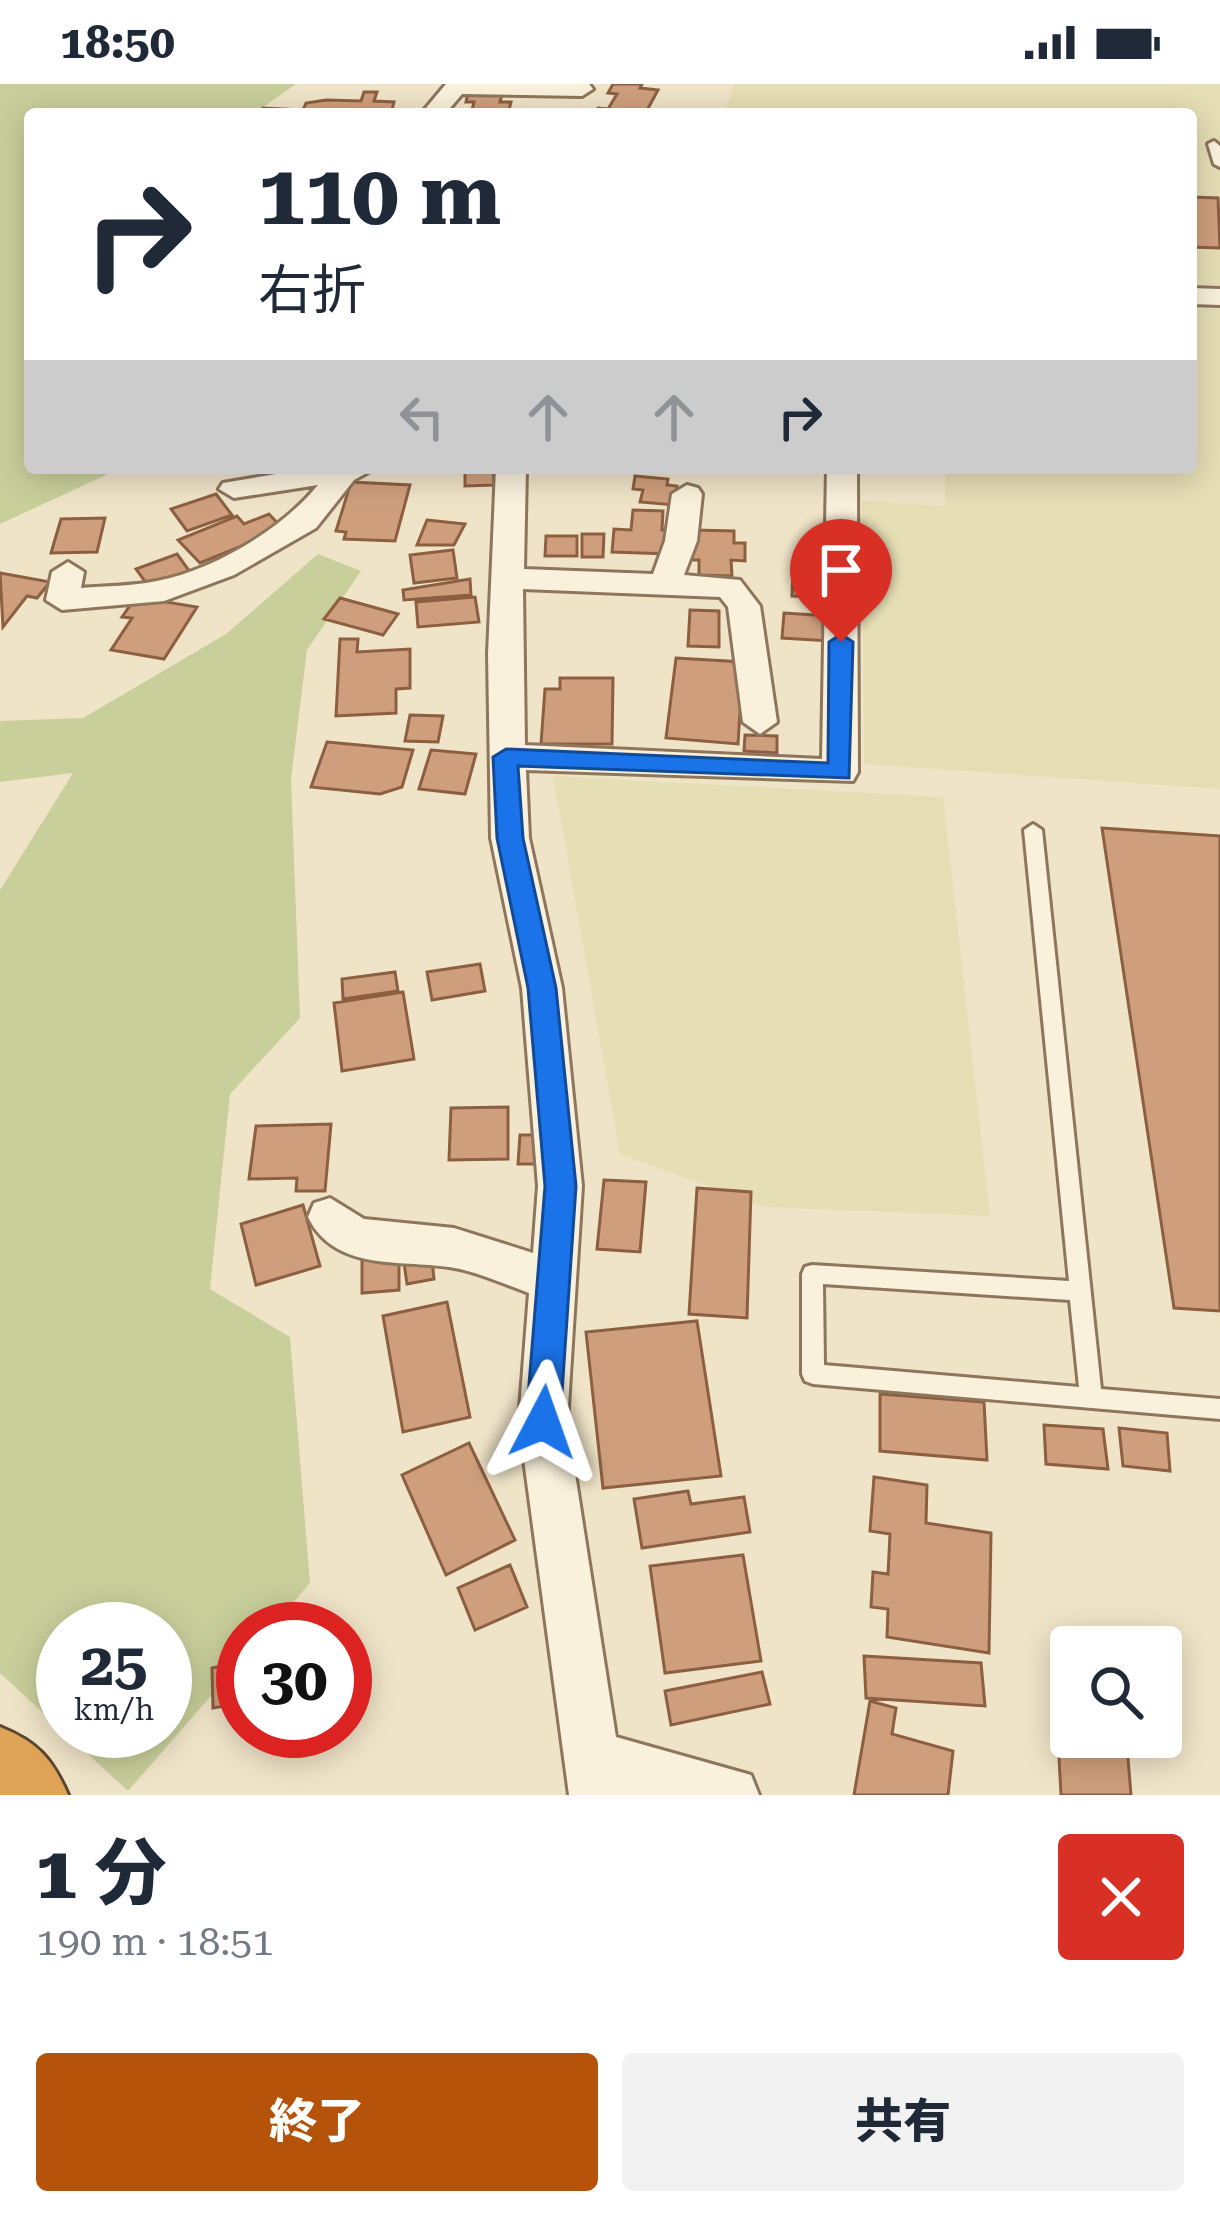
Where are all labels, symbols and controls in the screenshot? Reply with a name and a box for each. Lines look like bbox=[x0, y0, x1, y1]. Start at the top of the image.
text: 18:50 bbox=[60, 16, 175, 69]
text: 110 m bbox=[258, 146, 501, 244]
icon: right bbox=[60, 156, 216, 312]
text: 右折 bbox=[258, 259, 366, 322]
icon: left bbox=[389, 384, 455, 450]
icon: ahead bbox=[515, 384, 581, 450]
icon: ahead bbox=[641, 384, 707, 450]
icon: right bbox=[767, 384, 833, 450]
pin bbox=[790, 519, 892, 642]
icon: arrive bbox=[808, 537, 874, 603]
position arrow bbox=[480, 1359, 606, 1485]
speed limit sign: 30 bbox=[216, 1602, 372, 1758]
map controls bbox=[1050, 1626, 1182, 1758]
button: search bbox=[1050, 1626, 1182, 1758]
text: 25 bbox=[80, 1629, 148, 1700]
text: km/h bbox=[74, 1692, 154, 1727]
text: 1 分 bbox=[36, 1831, 167, 1916]
button: close bbox=[1058, 1834, 1184, 1960]
text: 190 m · 18:51 bbox=[36, 1919, 274, 1965]
button: 終了 bbox=[36, 2053, 598, 2191]
button: 共有 bbox=[622, 2053, 1184, 2191]

